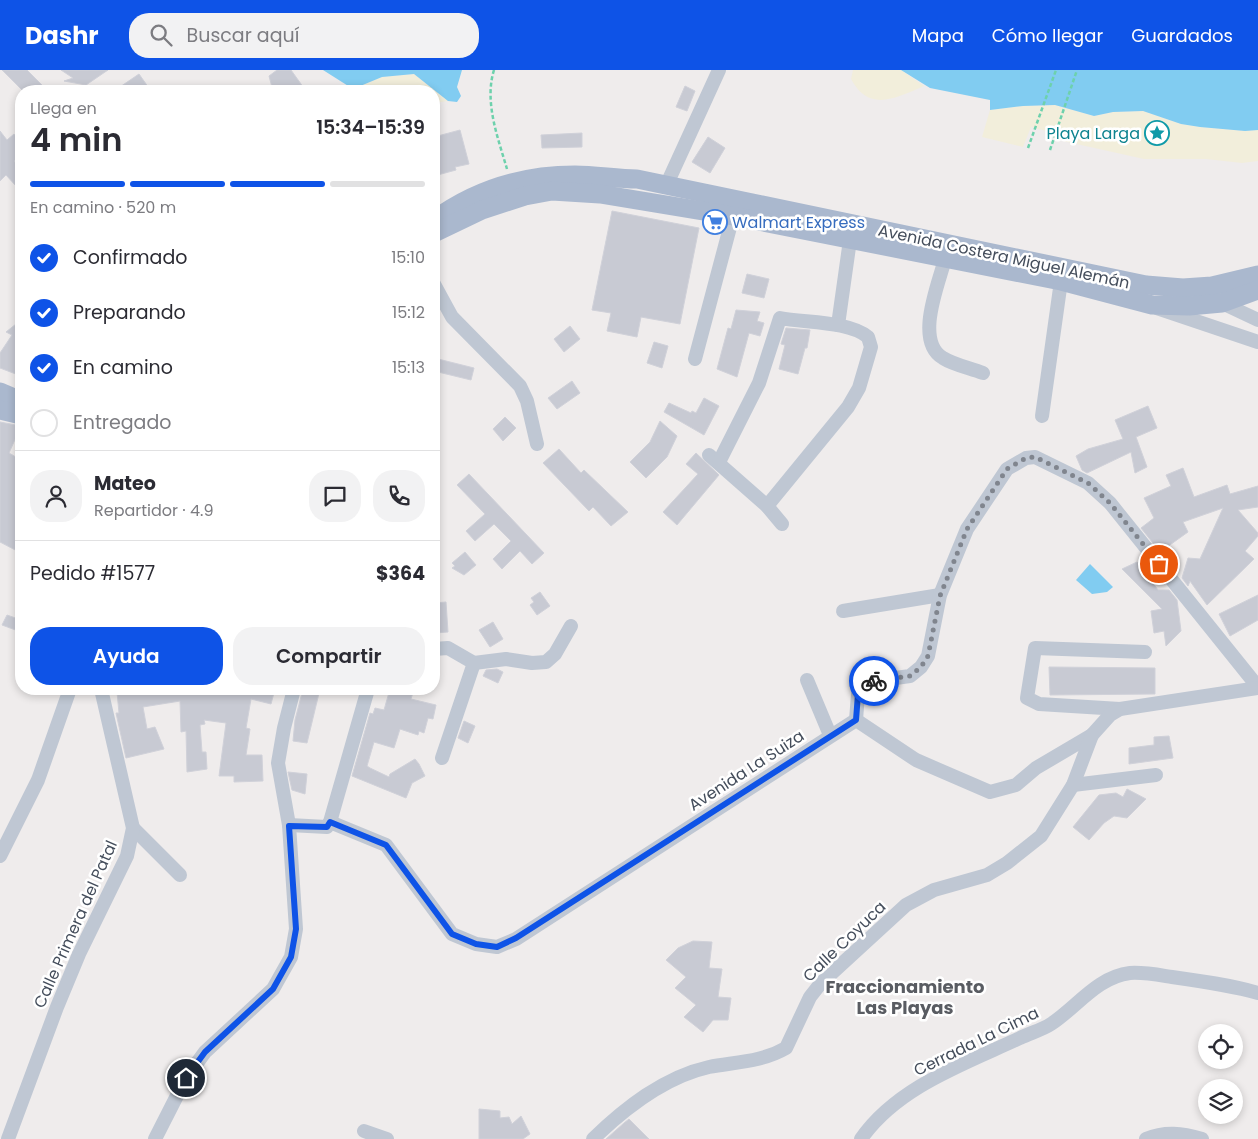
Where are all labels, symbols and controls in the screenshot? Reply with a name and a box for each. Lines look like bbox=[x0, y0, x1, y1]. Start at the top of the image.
search box bbox=[129, 13, 479, 58]
text: Dashr bbox=[25, 19, 99, 52]
icon: search bbox=[147, 21, 175, 49]
text: Buscar aquí bbox=[187, 22, 299, 49]
text: Mapa bbox=[912, 23, 964, 48]
text: Cómo llegar bbox=[992, 23, 1103, 48]
text: Guardados bbox=[1131, 23, 1233, 48]
text: Llega en bbox=[30, 97, 97, 120]
text: 15:34–15:39 bbox=[316, 114, 425, 141]
text: 4 min bbox=[30, 117, 122, 162]
place icon: Playa Larga bbox=[1144, 120, 1170, 146]
place label: Playa Larga bbox=[1047, 122, 1140, 145]
text: En camino · 520 m bbox=[30, 196, 176, 219]
supermarket icon: Walmart Express bbox=[702, 209, 728, 235]
place label: Walmart Express bbox=[732, 211, 865, 234]
street label: Avenida Costera Miguel Alemán bbox=[876, 219, 1132, 294]
icon: check bbox=[30, 244, 58, 272]
text: Confirmado bbox=[73, 244, 187, 271]
text: 15:10 bbox=[391, 246, 425, 269]
icon: check bbox=[30, 299, 58, 327]
text: Preparando bbox=[73, 299, 186, 326]
text: 15:12 bbox=[392, 301, 425, 324]
icon: check bbox=[30, 354, 58, 382]
text: En camino bbox=[73, 354, 173, 381]
text: 15:13 bbox=[392, 356, 425, 379]
text: Entregado bbox=[73, 409, 171, 436]
button: person bbox=[30, 470, 82, 522]
text: Mateo bbox=[94, 470, 156, 497]
button: chat bbox=[309, 470, 361, 522]
button: phone bbox=[373, 470, 425, 522]
text: Repartidor · 4.9 bbox=[94, 499, 213, 522]
pin bbox=[1138, 543, 1180, 585]
icon: bag bbox=[1145, 550, 1173, 578]
text: Pedido #1577 bbox=[30, 560, 155, 587]
text: $364 bbox=[376, 560, 425, 587]
button: Ayuda bbox=[30, 627, 223, 685]
button: Compartir bbox=[233, 627, 425, 685]
courier bbox=[849, 656, 899, 706]
icon: bike bbox=[860, 667, 888, 695]
street label: Avenida La Suiza bbox=[684, 724, 808, 816]
street label: Calle Primera del Patal bbox=[28, 837, 123, 1012]
street label: Calle Coyuca bbox=[798, 896, 891, 987]
district label: Fraccionamiento Las Playas bbox=[825, 974, 985, 1020]
street label: Cerrada La Cima bbox=[910, 1001, 1043, 1082]
map controls bbox=[1198, 1024, 1243, 1124]
button: locate bbox=[1198, 1024, 1243, 1069]
pin bbox=[165, 1057, 207, 1099]
icon: home bbox=[172, 1064, 200, 1092]
button: layers bbox=[1198, 1079, 1243, 1124]

